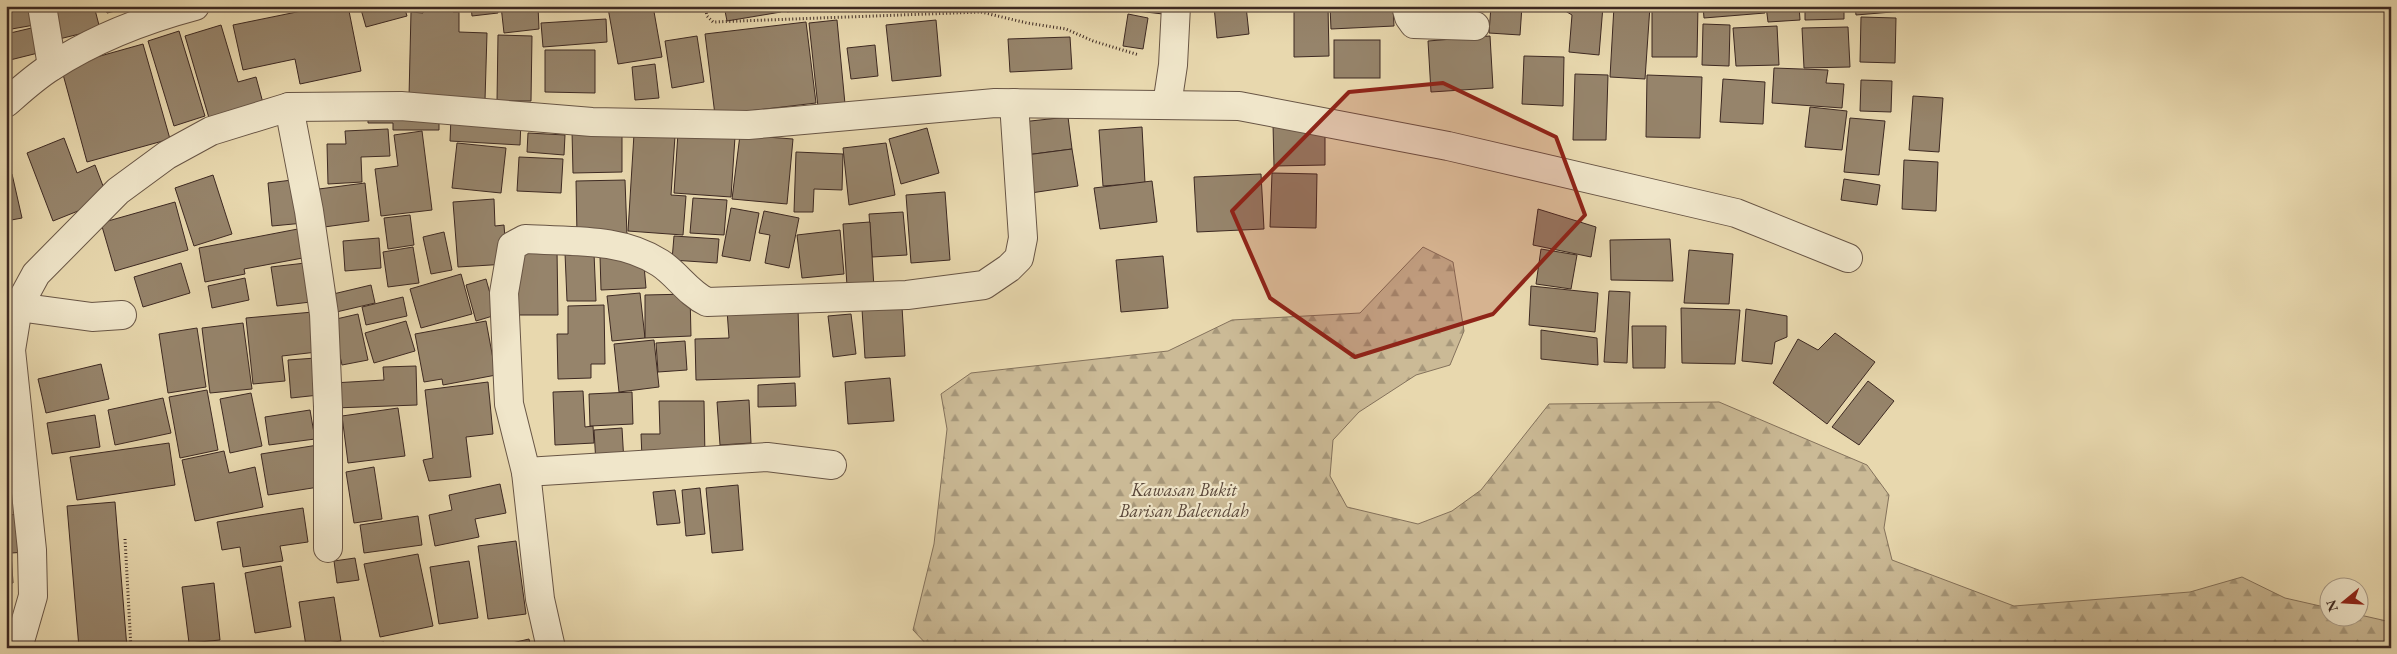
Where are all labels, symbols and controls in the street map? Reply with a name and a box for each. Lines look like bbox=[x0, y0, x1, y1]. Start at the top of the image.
park label: Kawasan Bukit Barisan Baleendah bbox=[1118, 478, 1249, 522]
north arrow bbox=[2320, 576, 2370, 626]
text: N bbox=[2321, 597, 2342, 614]

